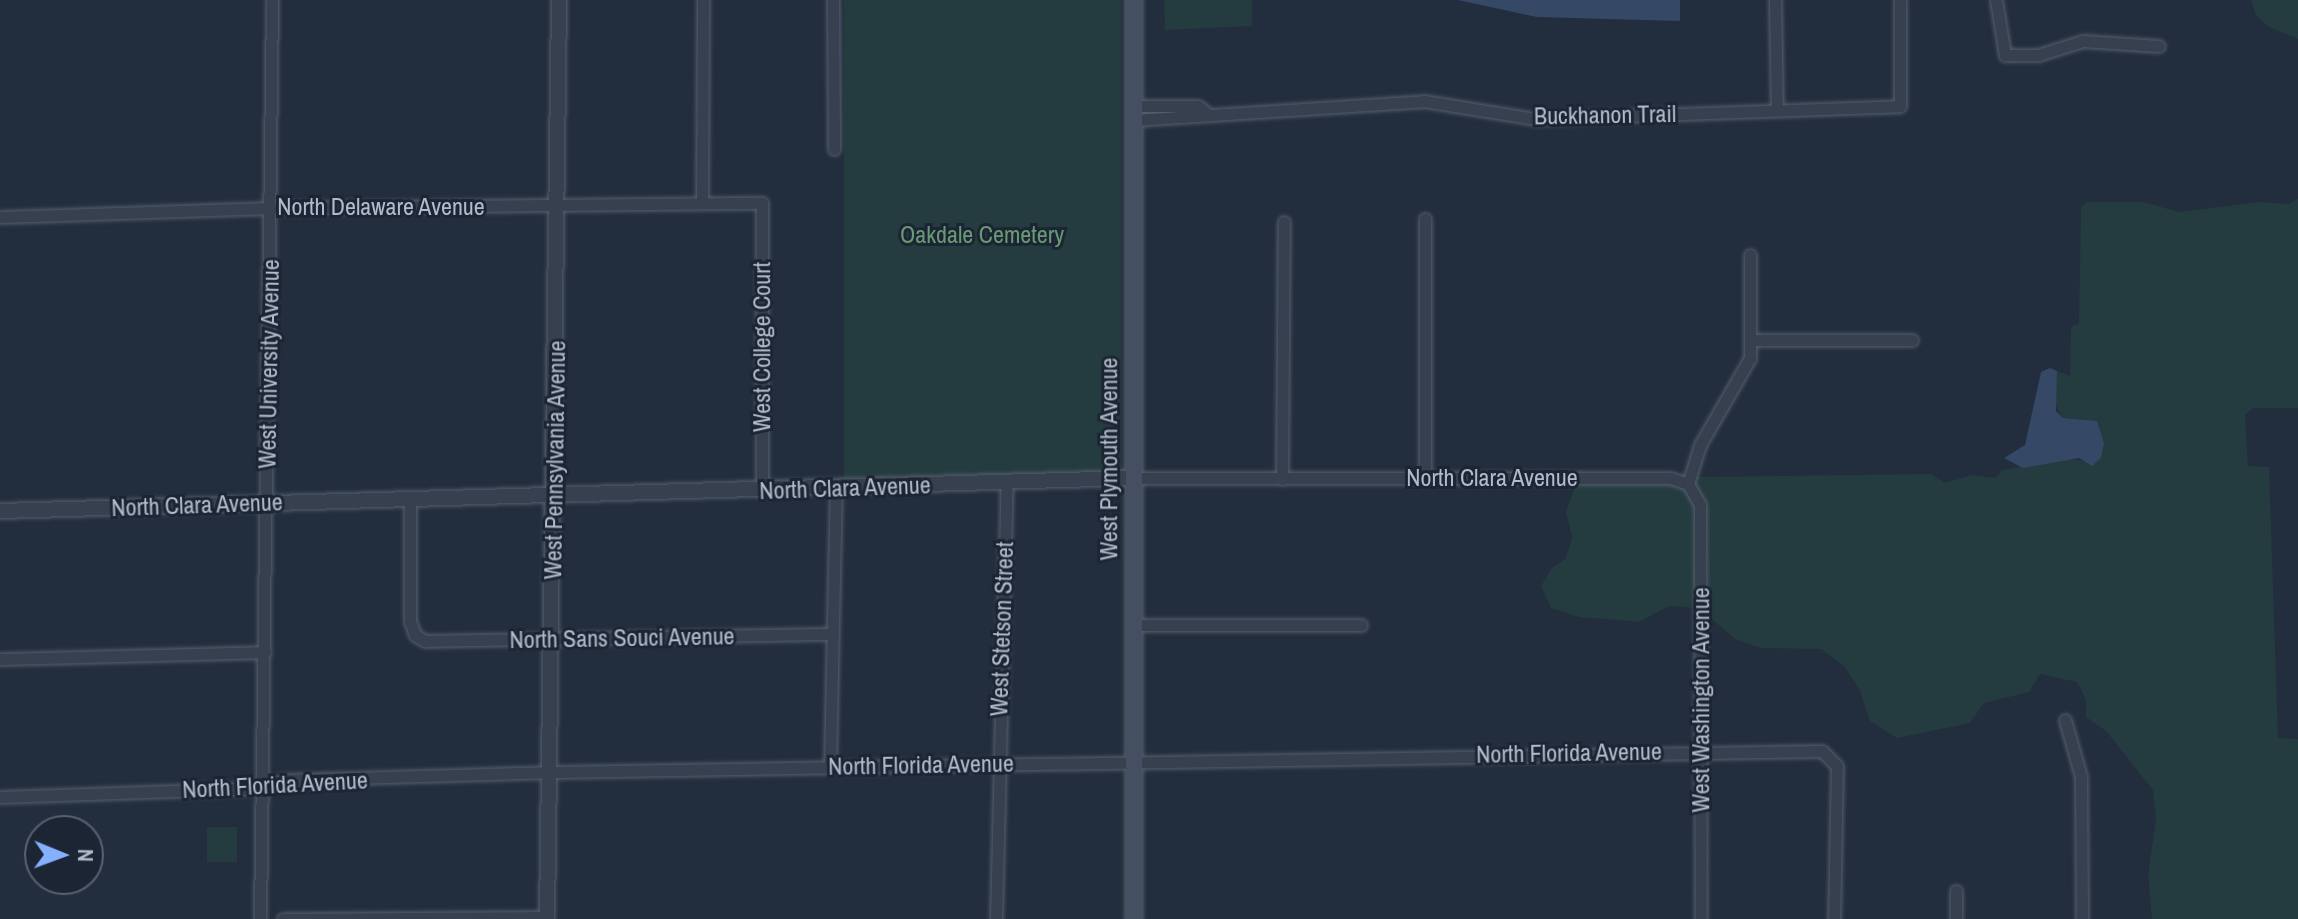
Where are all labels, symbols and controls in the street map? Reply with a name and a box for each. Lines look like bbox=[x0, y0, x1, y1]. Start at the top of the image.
street label: Buckhanon Trail bbox=[1533, 99, 1677, 131]
street label: North Delaware Avenue bbox=[277, 193, 485, 221]
park label: Oakdale Cemetery bbox=[900, 221, 1064, 249]
street label: West University Avenue bbox=[253, 259, 285, 469]
street label: West College Court bbox=[748, 262, 776, 432]
street label: West Pennsylvania Avenue bbox=[539, 340, 571, 580]
street label: West Plymouth Avenue bbox=[1095, 357, 1123, 561]
street label: North Clara Avenue bbox=[1406, 464, 1578, 492]
street label: North Clara Avenue bbox=[758, 471, 932, 505]
street label: North Clara Avenue bbox=[110, 488, 284, 522]
street label: West Stetson Street bbox=[985, 541, 1019, 717]
street label: West Washington Avenue bbox=[1687, 587, 1715, 813]
street label: North Sans Souci Avenue bbox=[509, 622, 735, 654]
street label: North Florida Avenue bbox=[1475, 737, 1663, 769]
street label: North Florida Avenue bbox=[827, 749, 1015, 781]
street label: North Florida Avenue bbox=[181, 766, 369, 804]
north arrow bbox=[24, 815, 104, 895]
text: N bbox=[71, 849, 101, 862]

